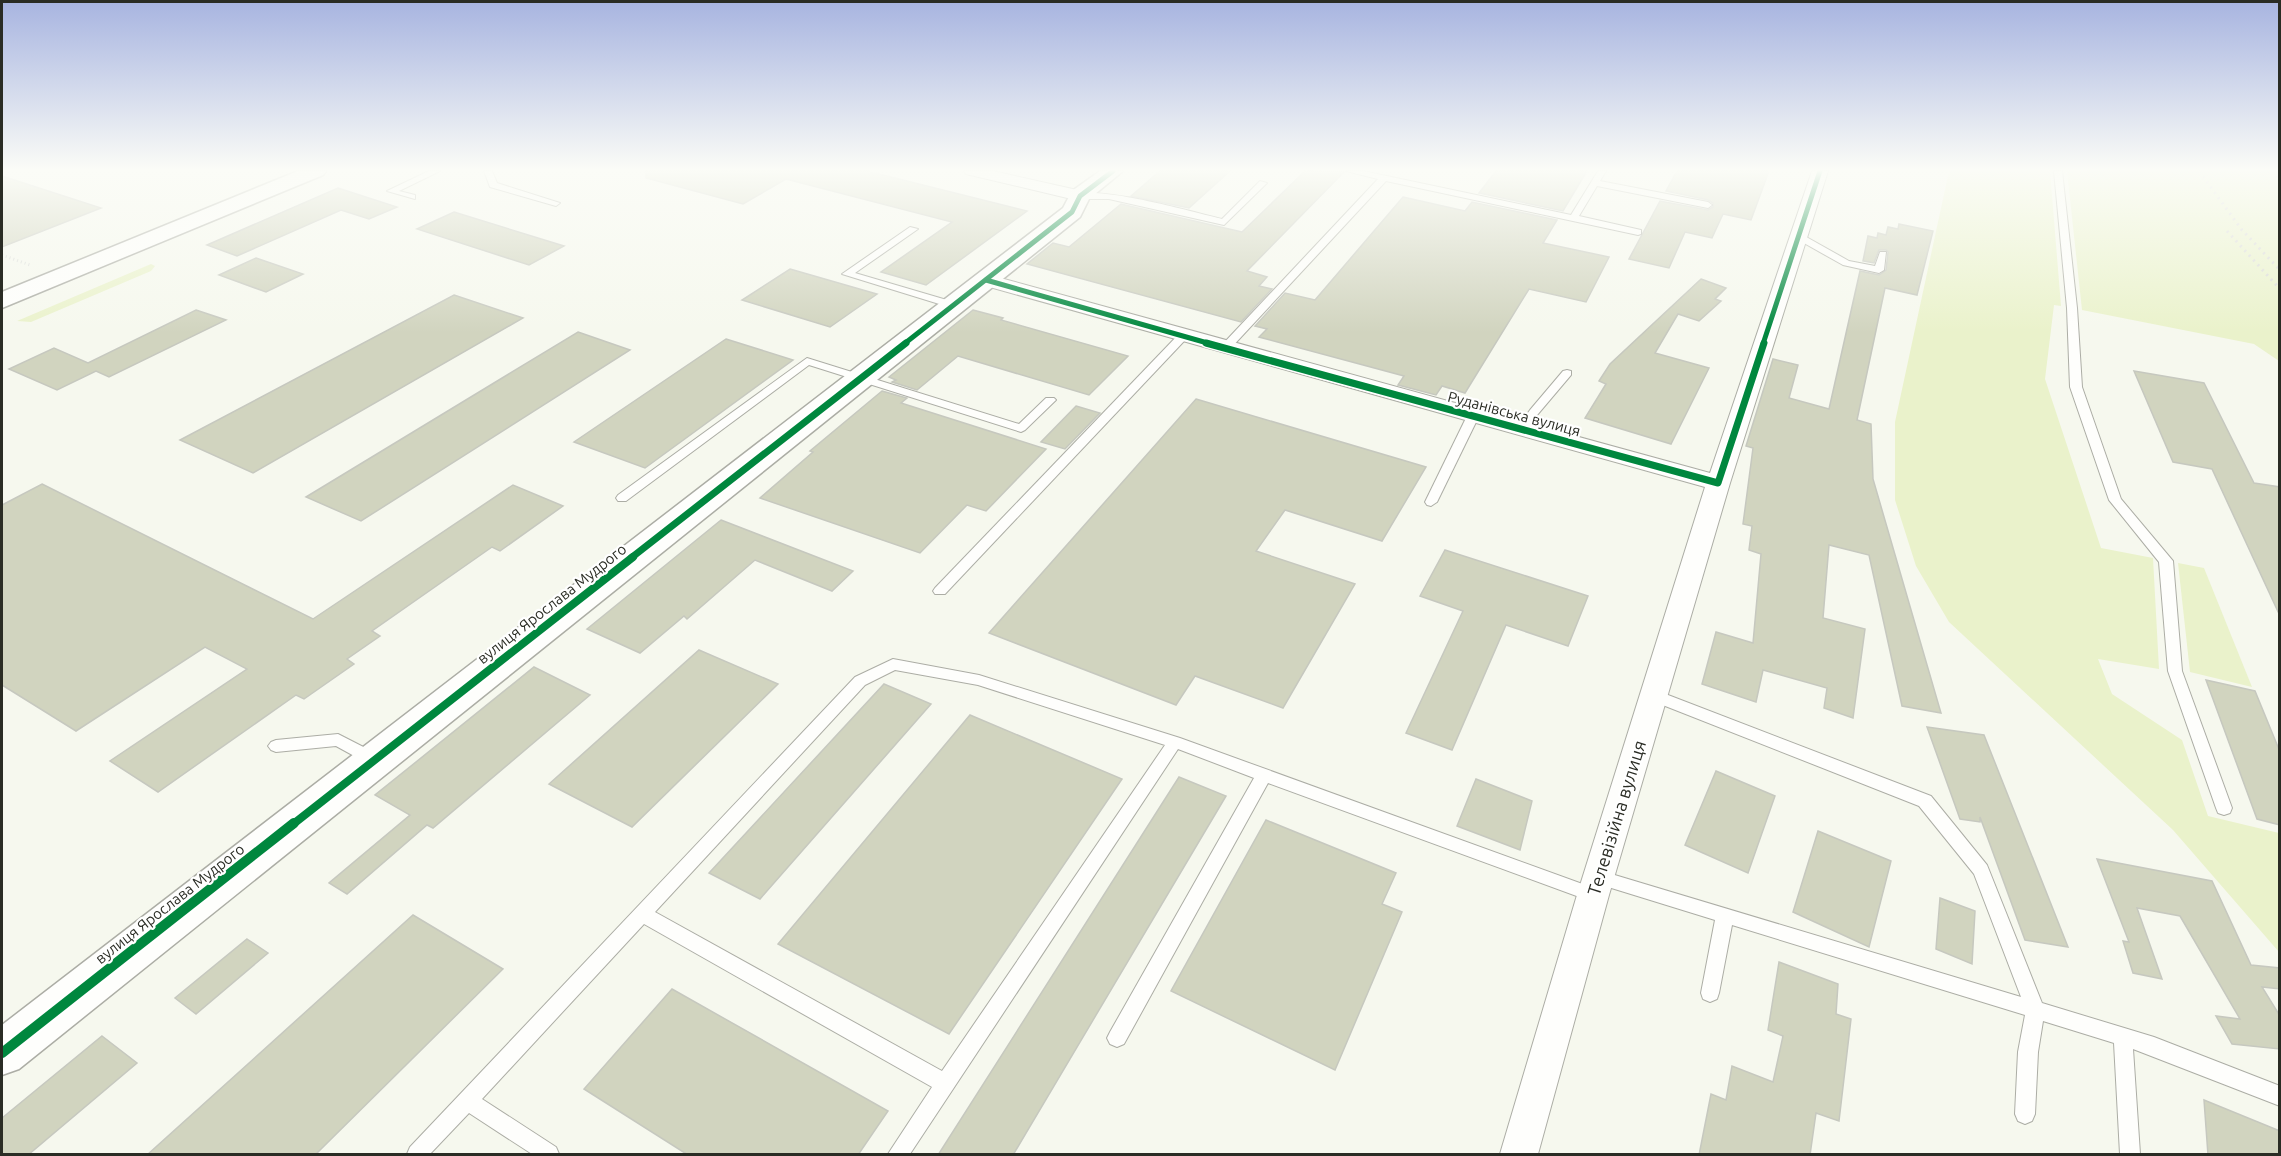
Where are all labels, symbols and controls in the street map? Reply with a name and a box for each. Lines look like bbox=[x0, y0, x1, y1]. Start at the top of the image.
street label: Руданівська вулиця bbox=[1446, 388, 1582, 439]
street label: вулиця Ярослава Мудрого bbox=[474, 540, 630, 667]
street label: Телевізійна вулиця bbox=[1583, 738, 1649, 898]
street label: вулиця Ярослава Мудрого bbox=[92, 840, 248, 967]

